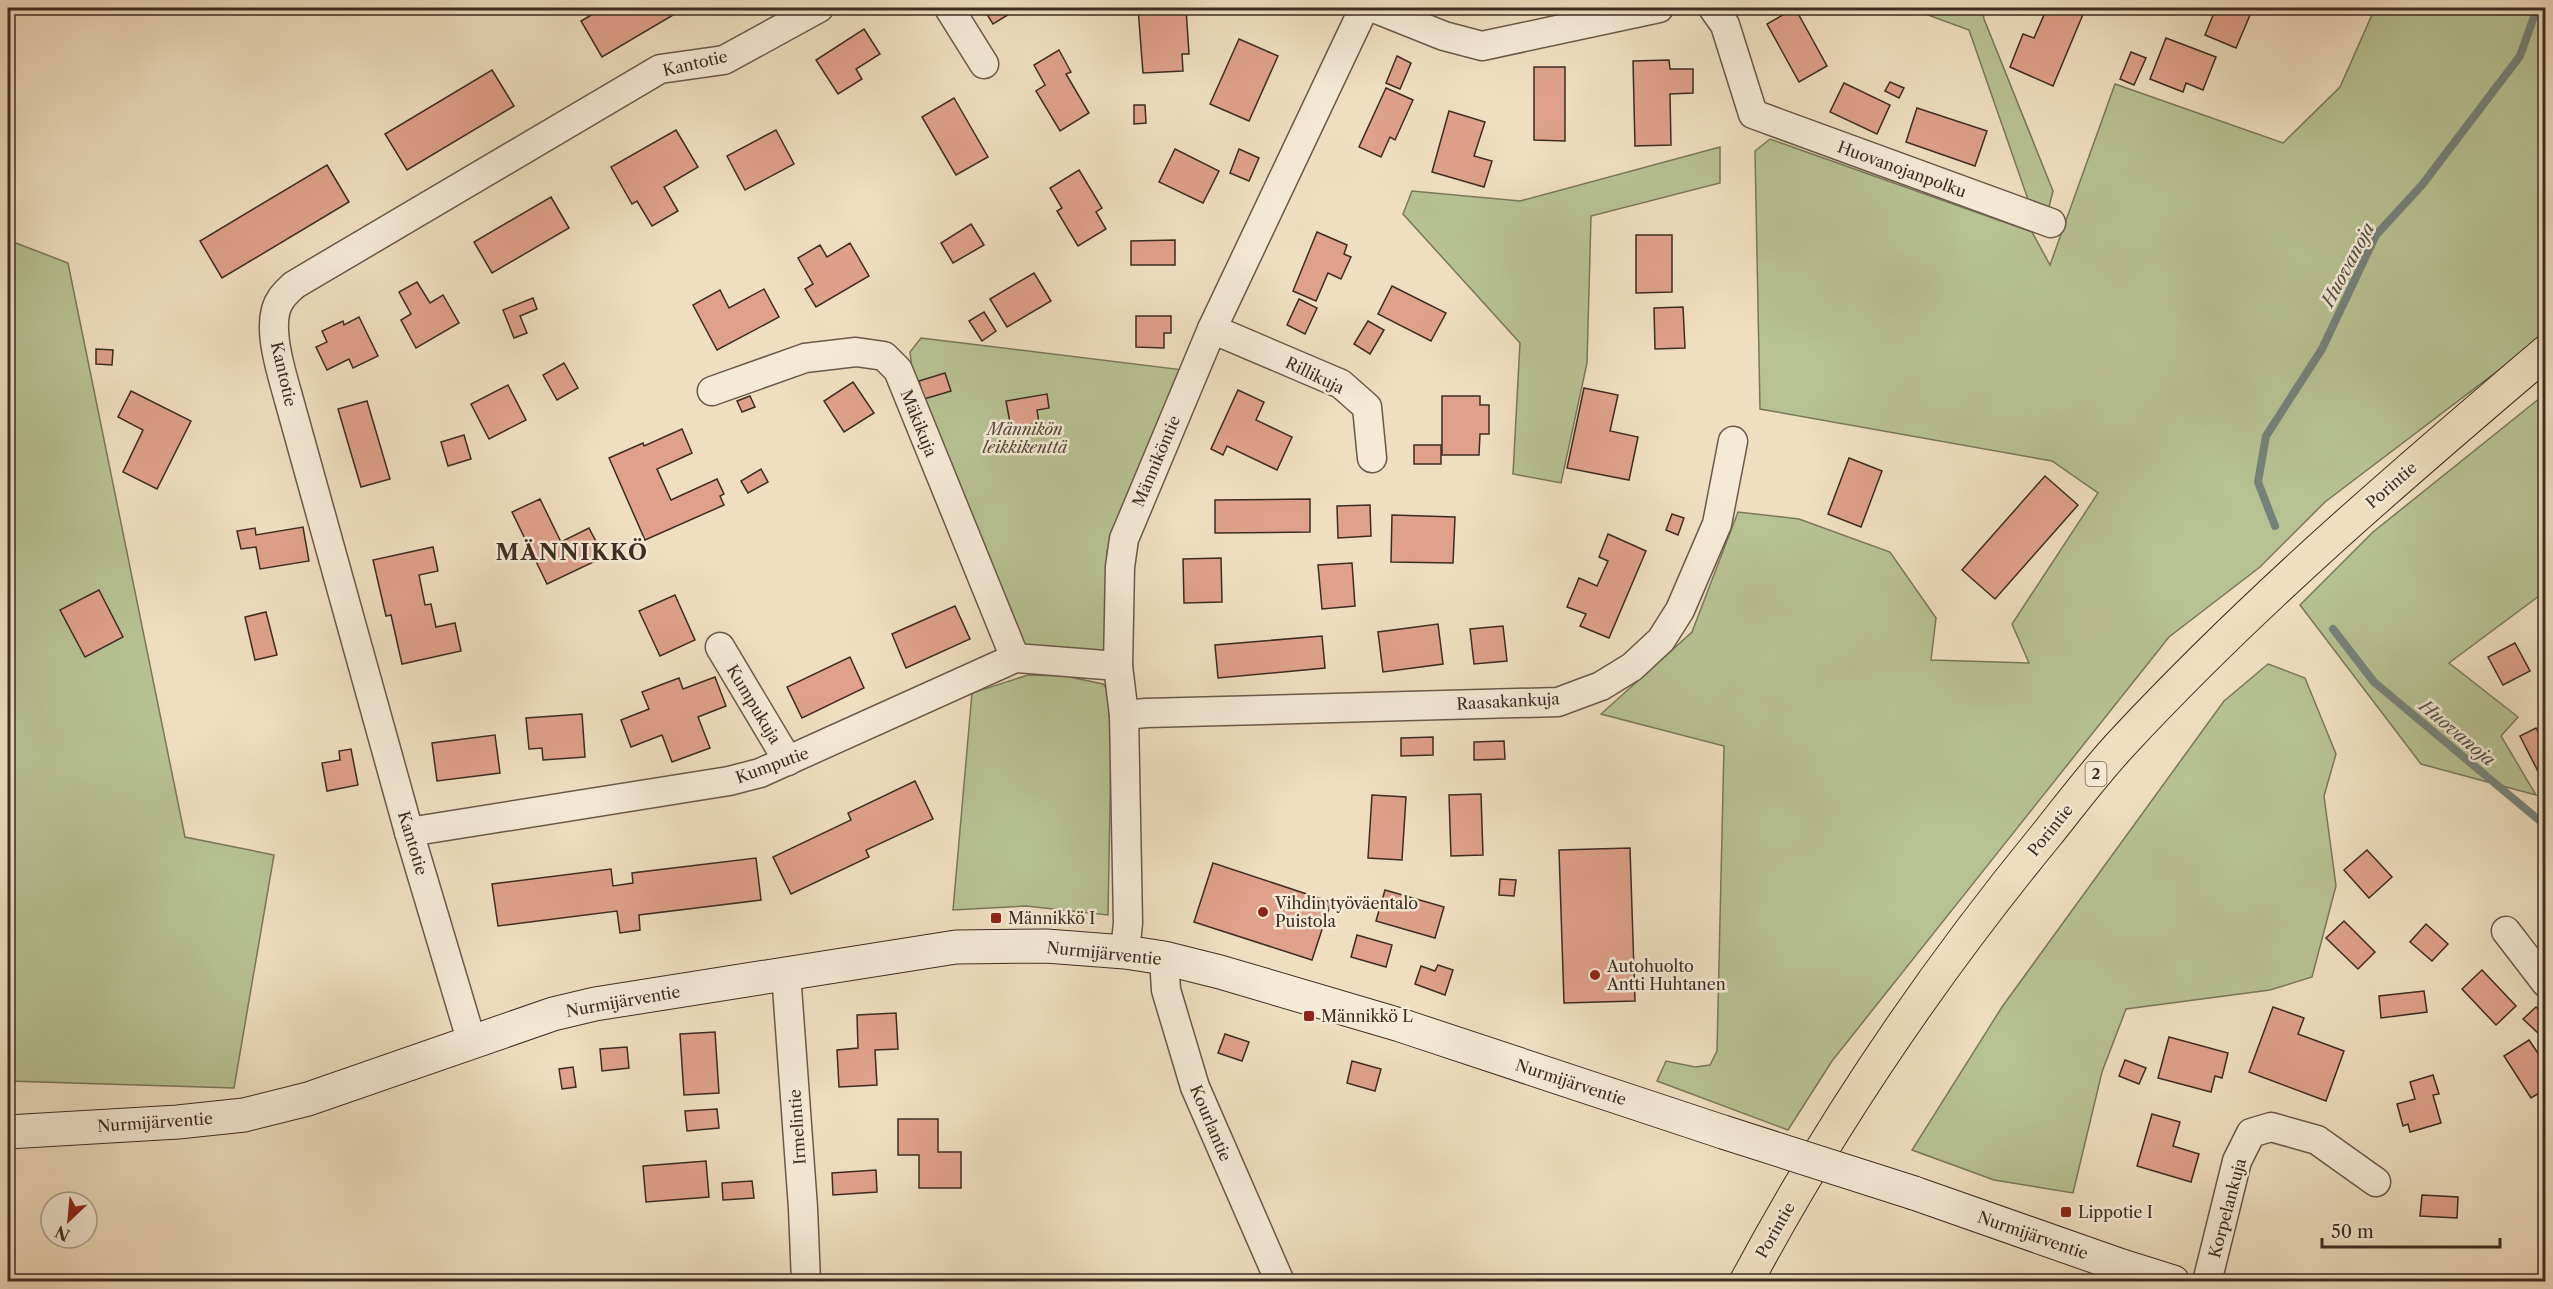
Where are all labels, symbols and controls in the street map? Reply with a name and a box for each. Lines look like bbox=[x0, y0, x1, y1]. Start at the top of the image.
street label: Kantotie bbox=[661, 46, 729, 80]
street label: Huovanojanpolku bbox=[1835, 136, 1969, 202]
water label: Huovanoja bbox=[2316, 219, 2379, 313]
street label: Kantotie bbox=[267, 340, 301, 408]
street label: Rillikuja bbox=[1282, 352, 1348, 398]
street label: Mäkikuja bbox=[896, 386, 942, 460]
street label: Männiköntie bbox=[1128, 412, 1184, 510]
park label: Männikön leikkikenttä bbox=[983, 419, 1068, 457]
street label: Porintie bbox=[2361, 457, 2421, 513]
district label: MÄNNIKKÖ bbox=[496, 538, 648, 566]
street label: Kumpukuja bbox=[723, 661, 786, 748]
street label: Raasakankuja bbox=[1456, 688, 1561, 714]
water label: Huovanoja bbox=[2413, 694, 2500, 771]
street label: Kumputie bbox=[733, 743, 811, 787]
road number: 2 bbox=[2086, 762, 2106, 786]
street label: Porintie bbox=[2023, 800, 2077, 860]
street label: Kantotie bbox=[394, 809, 432, 877]
place label: Vihdin työväentalo Puistola bbox=[1274, 893, 1418, 931]
marker: Vihdin työväentalo Puistola bbox=[1256, 905, 1270, 919]
place label: Männikkö I bbox=[1008, 908, 1095, 928]
marker: Männikkö I bbox=[989, 911, 1003, 925]
street label: Nurmijärventie bbox=[1045, 937, 1163, 969]
place label: Autohuolto Antti Huhtanen bbox=[1606, 956, 1726, 994]
marker: Autohuolto Antti Huhtanen bbox=[1588, 968, 1602, 982]
street label: Nurmijärventie bbox=[564, 981, 682, 1021]
place label: Männikkö L bbox=[1321, 1006, 1413, 1026]
marker: Männikkö L bbox=[1302, 1009, 1316, 1023]
street label: Nurmijärventie bbox=[1513, 1055, 1629, 1109]
street label: Kourlantie bbox=[1186, 1082, 1236, 1164]
street label: Irmelintie bbox=[784, 1088, 810, 1165]
street label: Nurmijärventie bbox=[97, 1108, 213, 1136]
street label: Korpelankuja bbox=[2204, 1155, 2250, 1260]
north arrow bbox=[39, 1190, 99, 1250]
street label: Porintie bbox=[1751, 1199, 1799, 1261]
place label: Lippotie I bbox=[2078, 1202, 2153, 1222]
marker: Lippotie I bbox=[2059, 1205, 2073, 1219]
street label: Nurmijärventie bbox=[1975, 1207, 2091, 1263]
scale bar bbox=[2322, 1211, 2500, 1249]
text: N bbox=[52, 1221, 73, 1246]
text: 50 m bbox=[2331, 1221, 2374, 1243]

